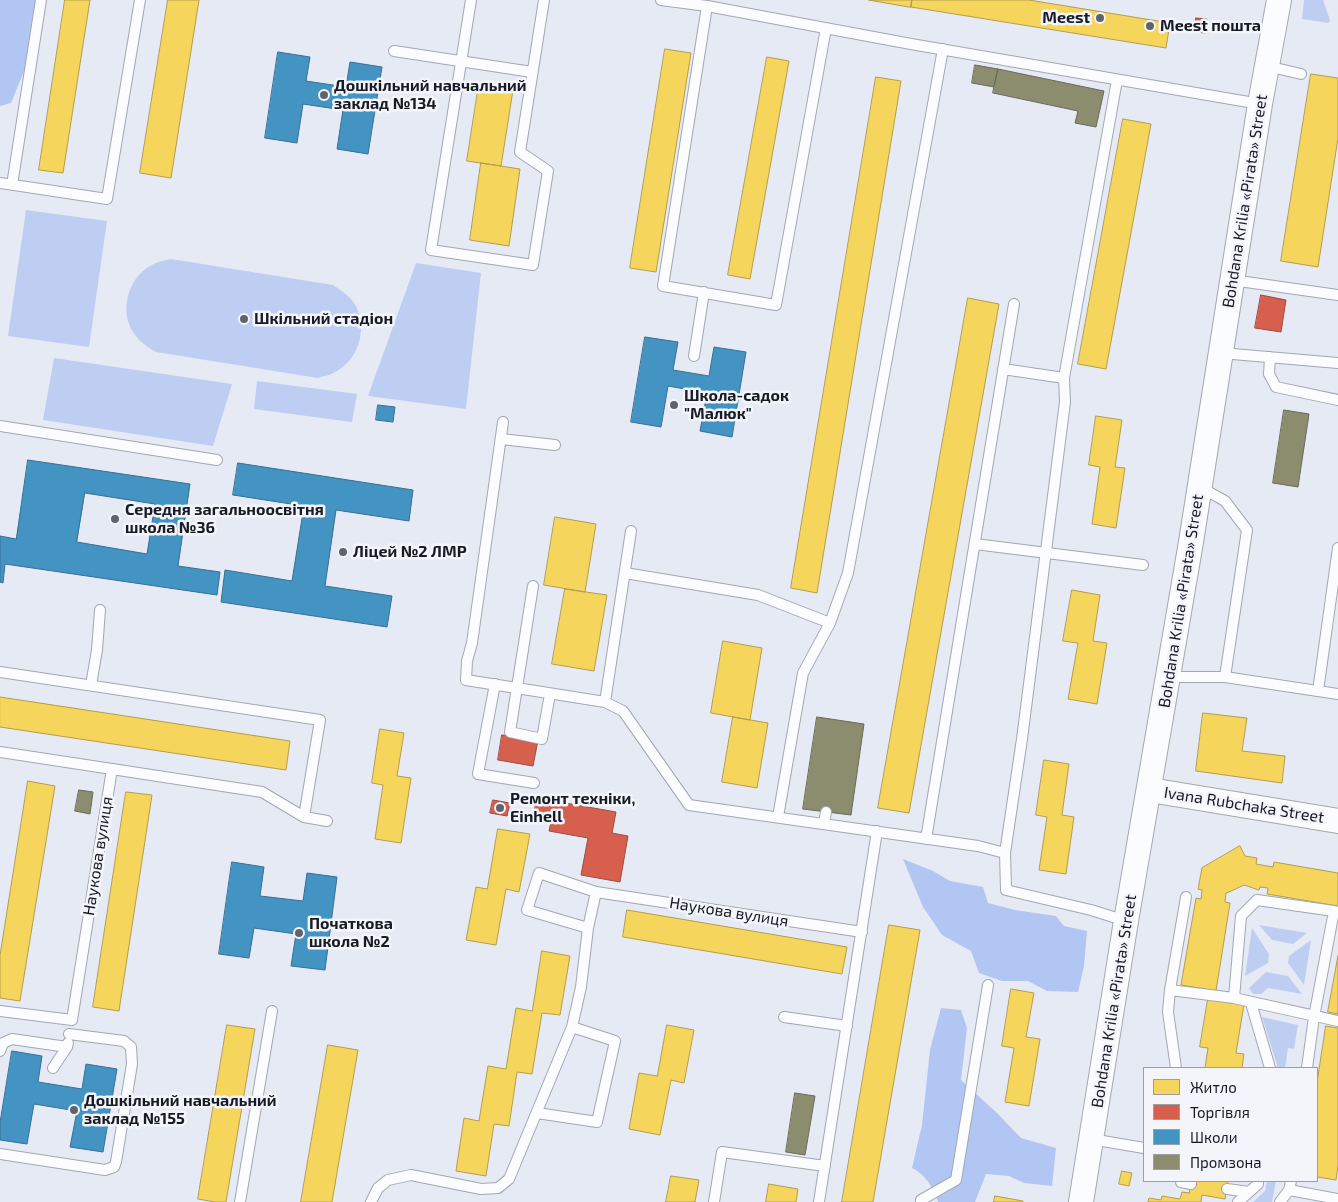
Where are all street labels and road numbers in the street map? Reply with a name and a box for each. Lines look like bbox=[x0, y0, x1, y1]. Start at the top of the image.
street label: Bohdana Krilia «Pirata» Street bbox=[1219, 93, 1271, 309]
street label: Bohdana Krilia «Pirata» Street bbox=[1155, 493, 1207, 709]
street label: Ivana Rubchaka Street bbox=[1162, 783, 1326, 827]
street label: Наукова вулиця bbox=[79, 795, 117, 917]
street label: Наукова вулиця bbox=[668, 893, 790, 931]
street label: Bohdana Krilia «Pirata» Street bbox=[1088, 893, 1140, 1109]

